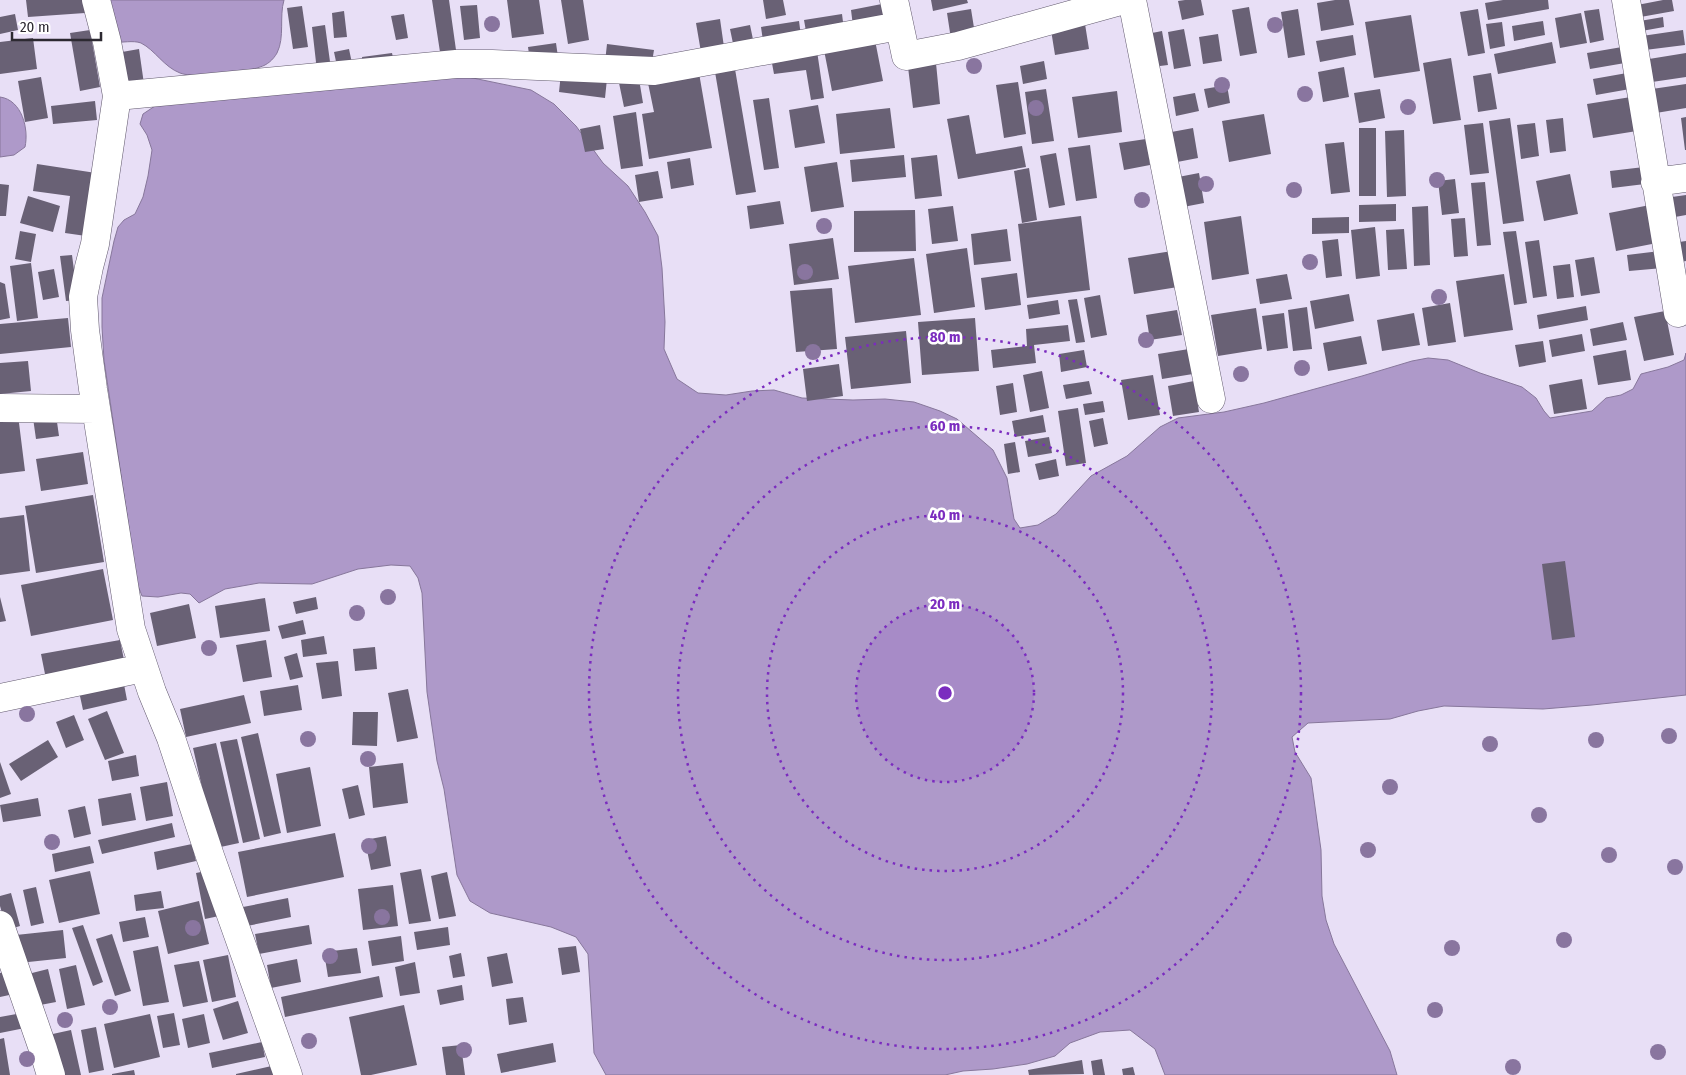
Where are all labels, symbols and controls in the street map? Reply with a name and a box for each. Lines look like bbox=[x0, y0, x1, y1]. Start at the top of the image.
scale bar bbox=[12, 10, 101, 42]
text: 20 m bbox=[20, 18, 50, 36]
text: 80 m bbox=[930, 328, 960, 346]
text: 60 m bbox=[930, 417, 960, 435]
text: 40 m bbox=[930, 506, 960, 524]
text: 20 m bbox=[929, 595, 960, 613]
centre of rings bbox=[936, 684, 954, 702]

